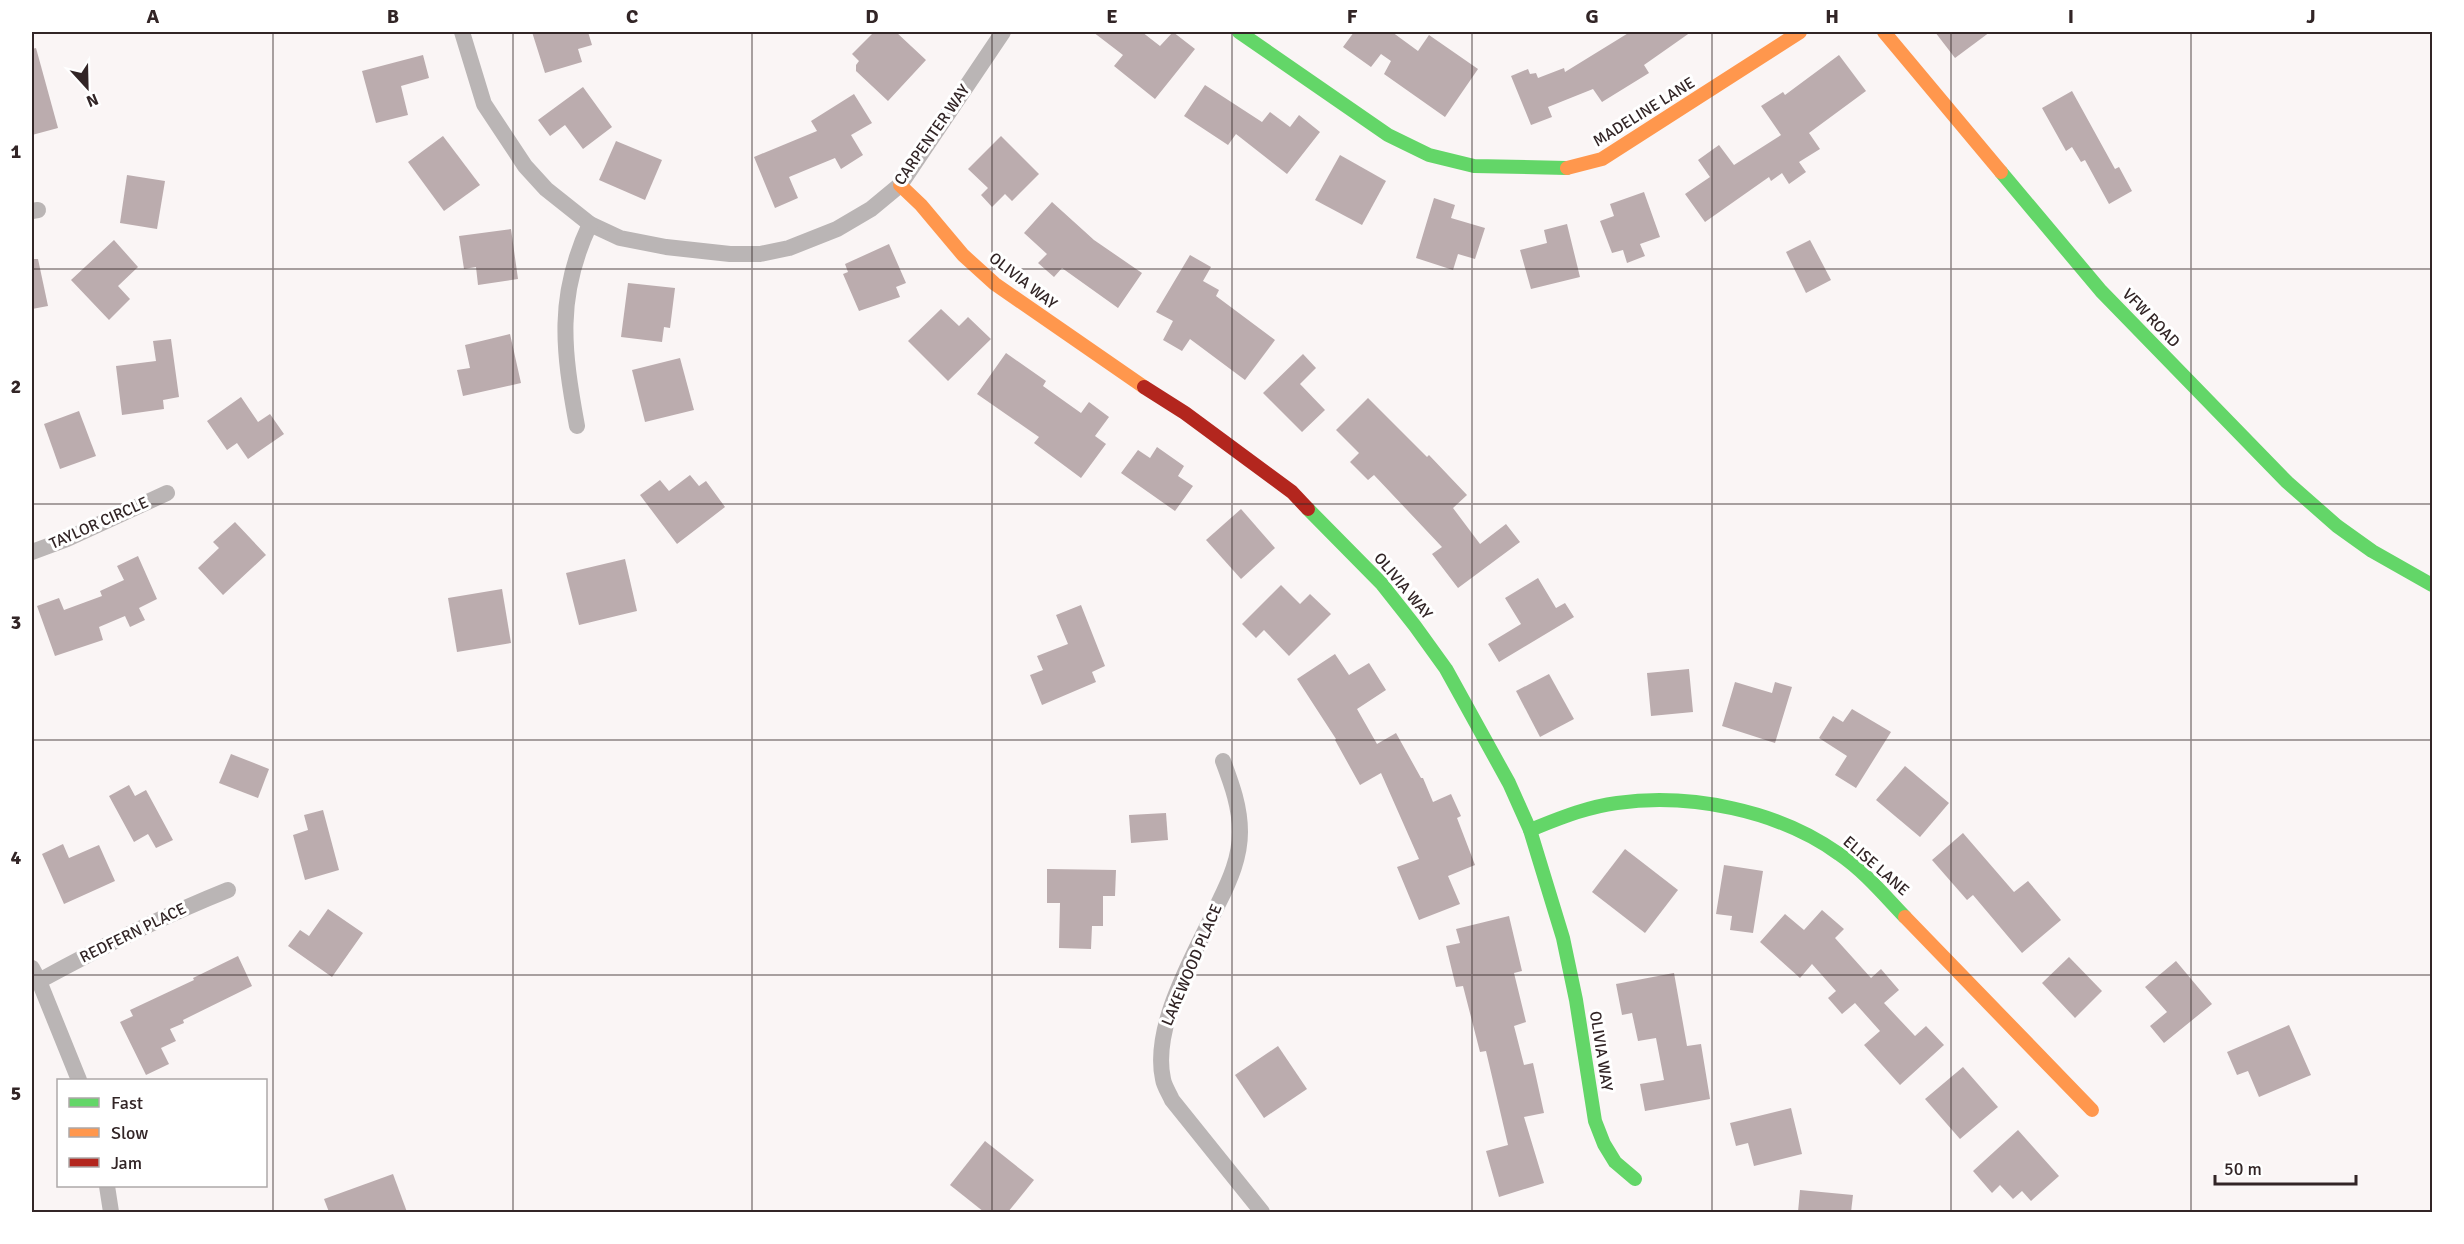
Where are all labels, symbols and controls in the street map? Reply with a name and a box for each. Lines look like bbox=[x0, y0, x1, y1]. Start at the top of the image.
text: A bbox=[147, 4, 160, 29]
text: B bbox=[387, 4, 399, 29]
text: C bbox=[626, 4, 638, 29]
text: D bbox=[865, 4, 879, 29]
text: E bbox=[1106, 4, 1118, 29]
text: F bbox=[1347, 4, 1358, 29]
text: G bbox=[1585, 4, 1599, 29]
text: H bbox=[1825, 4, 1839, 29]
text: I bbox=[2068, 4, 2074, 29]
text: J bbox=[2306, 4, 2316, 29]
north arrow bbox=[57, 57, 117, 117]
street label: MADELINE LANE bbox=[1589, 73, 1699, 151]
street label: CARPENTER WAY bbox=[890, 81, 974, 189]
text: N bbox=[83, 89, 101, 111]
text: 1 bbox=[11, 139, 22, 164]
street label: OLIVIA WAY bbox=[985, 248, 1061, 314]
street label: VFW ROAD bbox=[2118, 284, 2184, 352]
text: 2 bbox=[11, 374, 21, 399]
street label: TAYLOR CIRCLE bbox=[46, 492, 152, 554]
street label: OLIVIA WAY bbox=[1369, 549, 1437, 623]
text: 3 bbox=[11, 610, 21, 635]
street label: ELISE LANE bbox=[1839, 832, 1913, 900]
text: 4 bbox=[11, 845, 22, 870]
street label: REDFERN PLACE bbox=[76, 899, 190, 967]
street label: LAKEWOOD PLACE bbox=[1157, 901, 1227, 1029]
street label: OLIVIA WAY bbox=[1585, 1010, 1617, 1092]
legend bbox=[57, 1079, 267, 1187]
text: 5 bbox=[11, 1081, 21, 1106]
text: Fast bbox=[111, 1092, 143, 1114]
text: Slow bbox=[111, 1122, 148, 1144]
scale bar bbox=[2215, 1148, 2356, 1186]
text: Jam bbox=[111, 1152, 142, 1174]
text: 50 m bbox=[2224, 1158, 2262, 1180]

